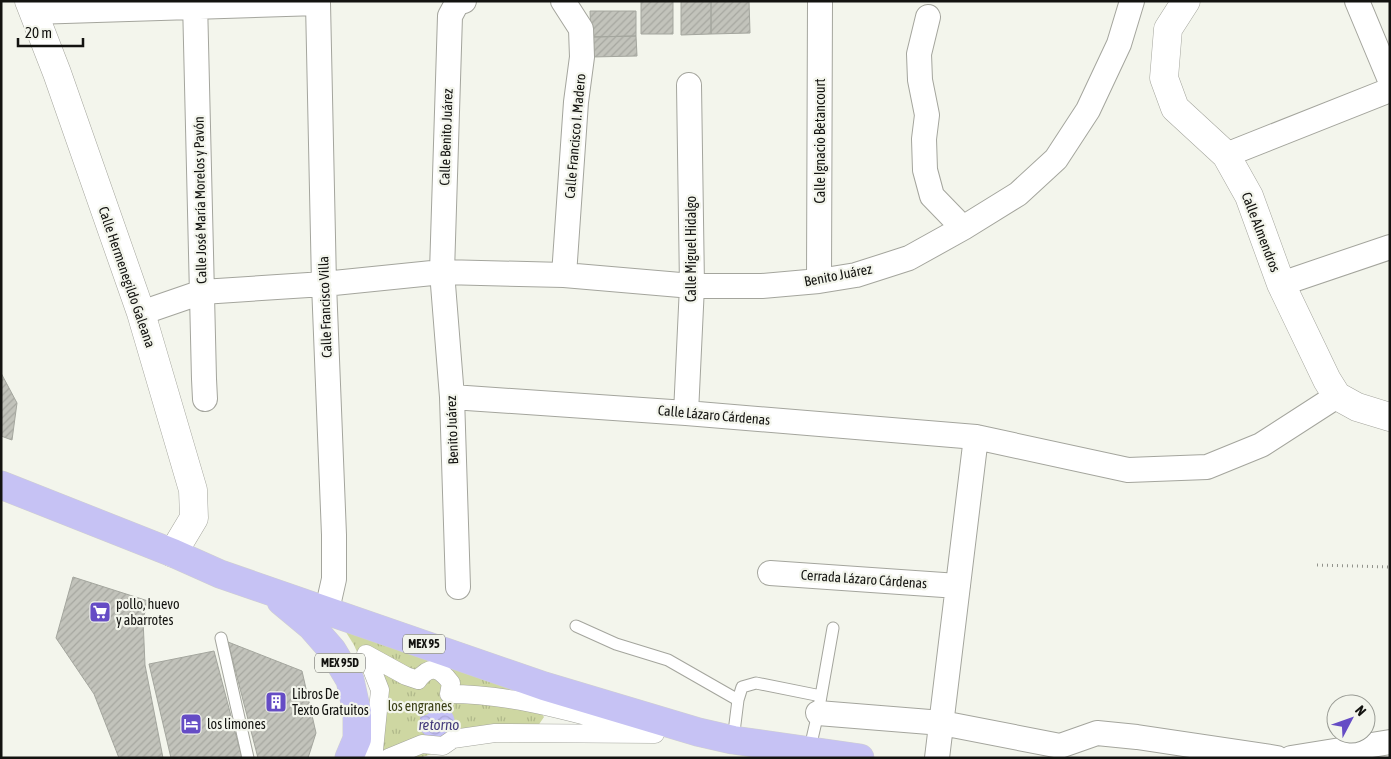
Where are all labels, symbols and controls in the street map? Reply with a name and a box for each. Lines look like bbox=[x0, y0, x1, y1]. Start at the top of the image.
scale bar bbox=[18, 15, 82, 47]
text: 20 m bbox=[25, 24, 52, 41]
street label: Calle Francisco I. Madero bbox=[562, 73, 588, 199]
street label: Calle Ignacio Betancourt bbox=[812, 78, 828, 204]
street label: Calle Benito Juárez bbox=[436, 88, 456, 186]
street label: Calle José María Morelos y Pavón bbox=[191, 116, 209, 284]
street label: Calle Almendros bbox=[1238, 190, 1284, 274]
street label: Calle Miguel Hidalgo bbox=[683, 196, 699, 302]
street label: Calle Hermenegildo Galeana bbox=[95, 204, 159, 350]
street label: Calle Francisco Villa bbox=[315, 256, 335, 358]
street label: Benito Juárez bbox=[803, 261, 873, 289]
street label: Benito Juárez bbox=[443, 395, 461, 465]
street label: Calle Lázaro Cárdenas bbox=[657, 402, 771, 428]
street label: Cerrada Lázaro Cárdenas bbox=[800, 567, 928, 591]
place label: pollo, huevo y abarrotes bbox=[116, 596, 179, 628]
supermarket icon: pollo, huevo y abarrotes bbox=[88, 600, 112, 624]
road number: MEX 95 bbox=[403, 634, 445, 654]
road number: MEX 95D bbox=[315, 654, 365, 672]
place label: Libros De Texto Gratuitos bbox=[292, 686, 369, 718]
building icon: Libros De Texto Gratuitos bbox=[264, 690, 288, 714]
north arrow bbox=[1326, 694, 1376, 744]
park label: los engranes bbox=[388, 698, 452, 714]
text: N bbox=[1352, 702, 1370, 719]
hotel icon: los limones bbox=[179, 712, 203, 736]
place label: los limones bbox=[207, 716, 266, 732]
water label: retorno bbox=[419, 716, 459, 733]

